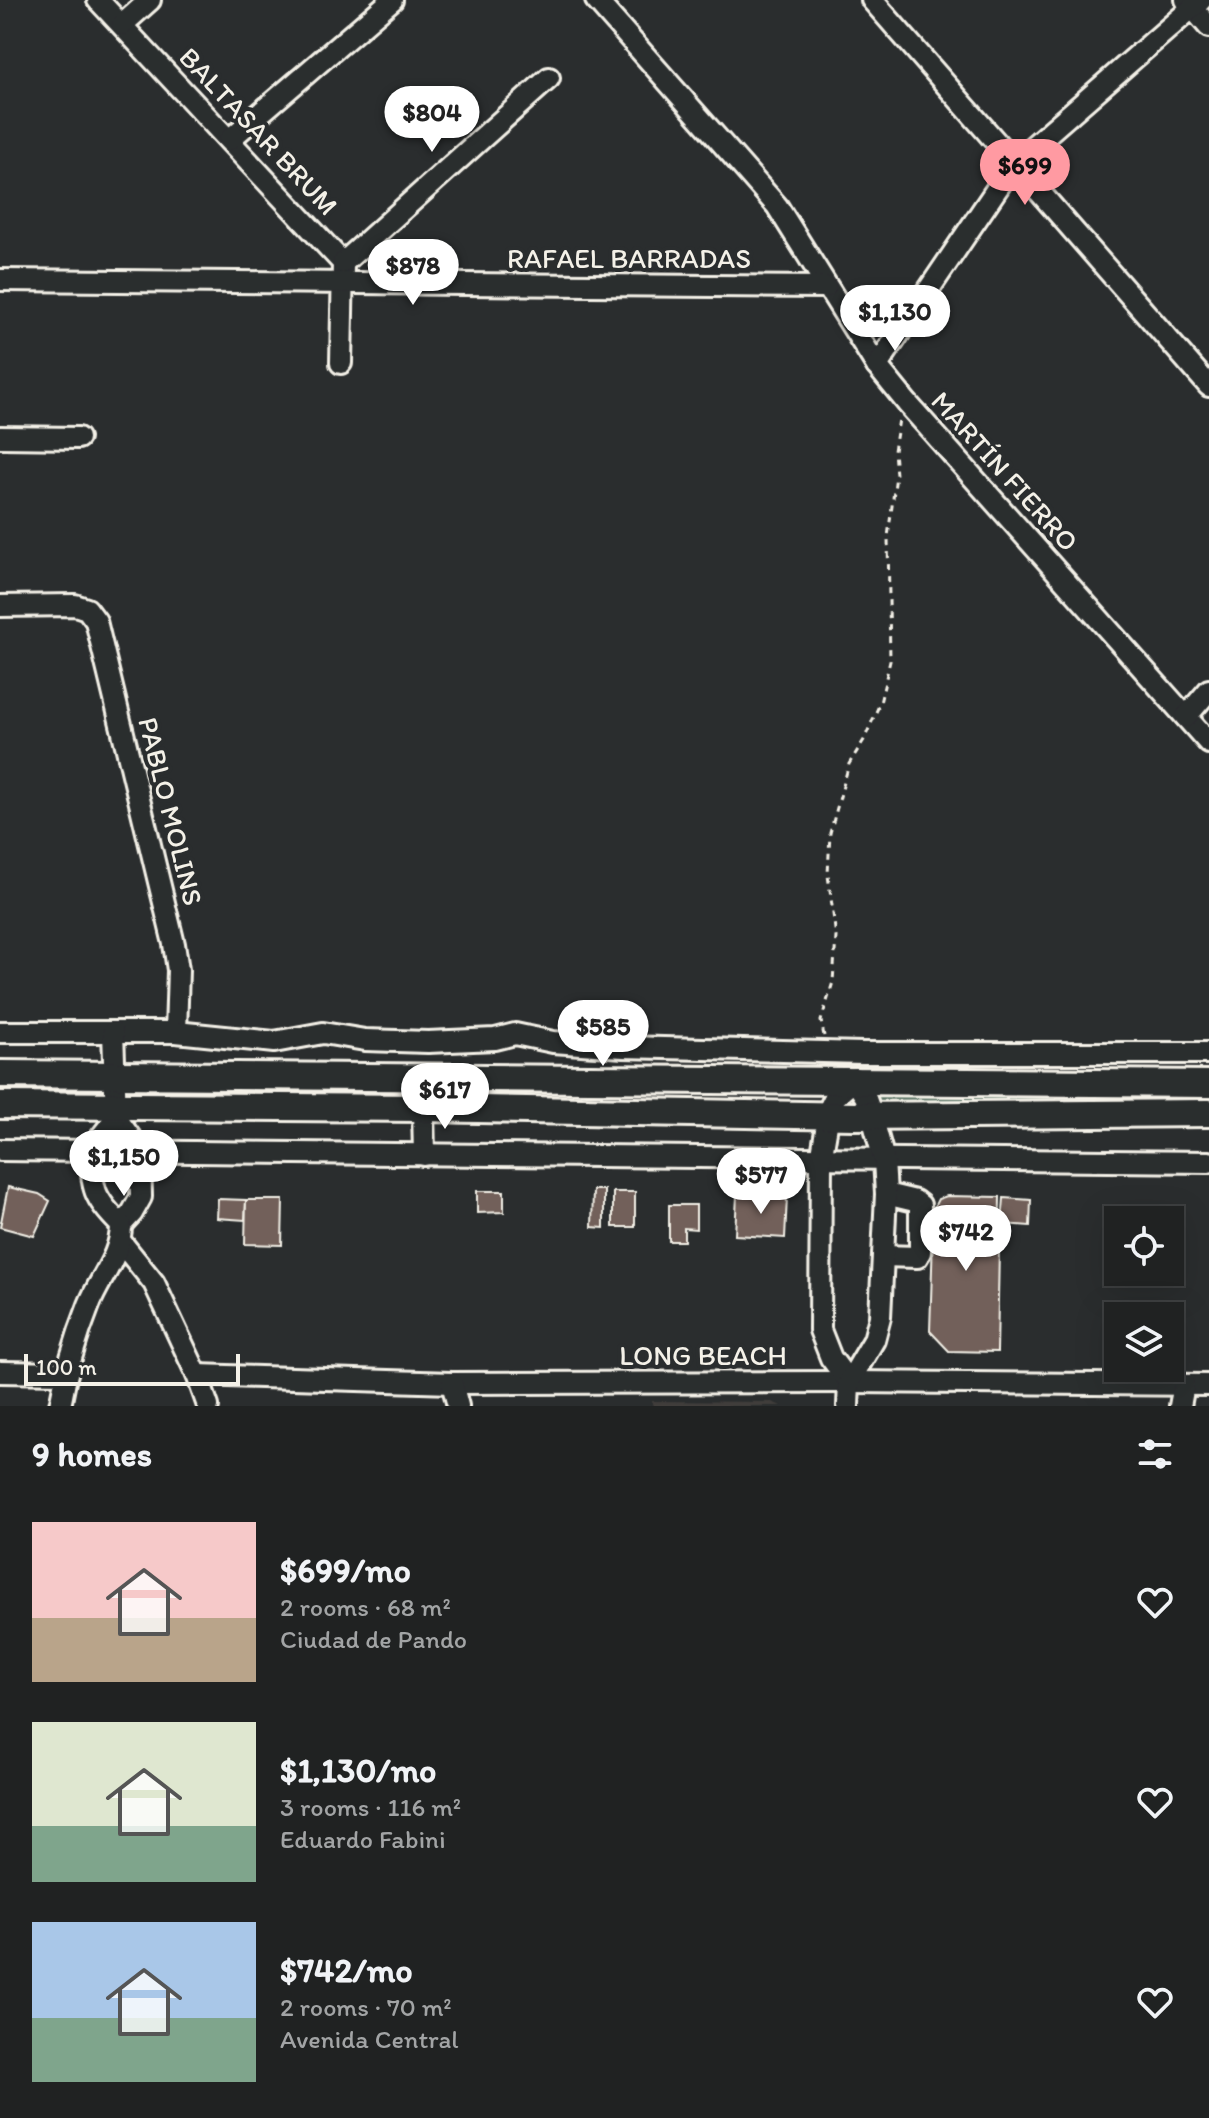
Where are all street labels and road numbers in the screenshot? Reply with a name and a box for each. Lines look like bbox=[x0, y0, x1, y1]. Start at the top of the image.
street label: BALTASAR BRUM bbox=[172, 40, 346, 222]
street label: RAFAEL BARRADAS bbox=[507, 241, 751, 275]
street label: MARTÍN FIERRO bbox=[924, 384, 1086, 558]
street label: PABLO MOLINS bbox=[131, 713, 211, 909]
street label: LONG BEACH bbox=[619, 1338, 787, 1372]

